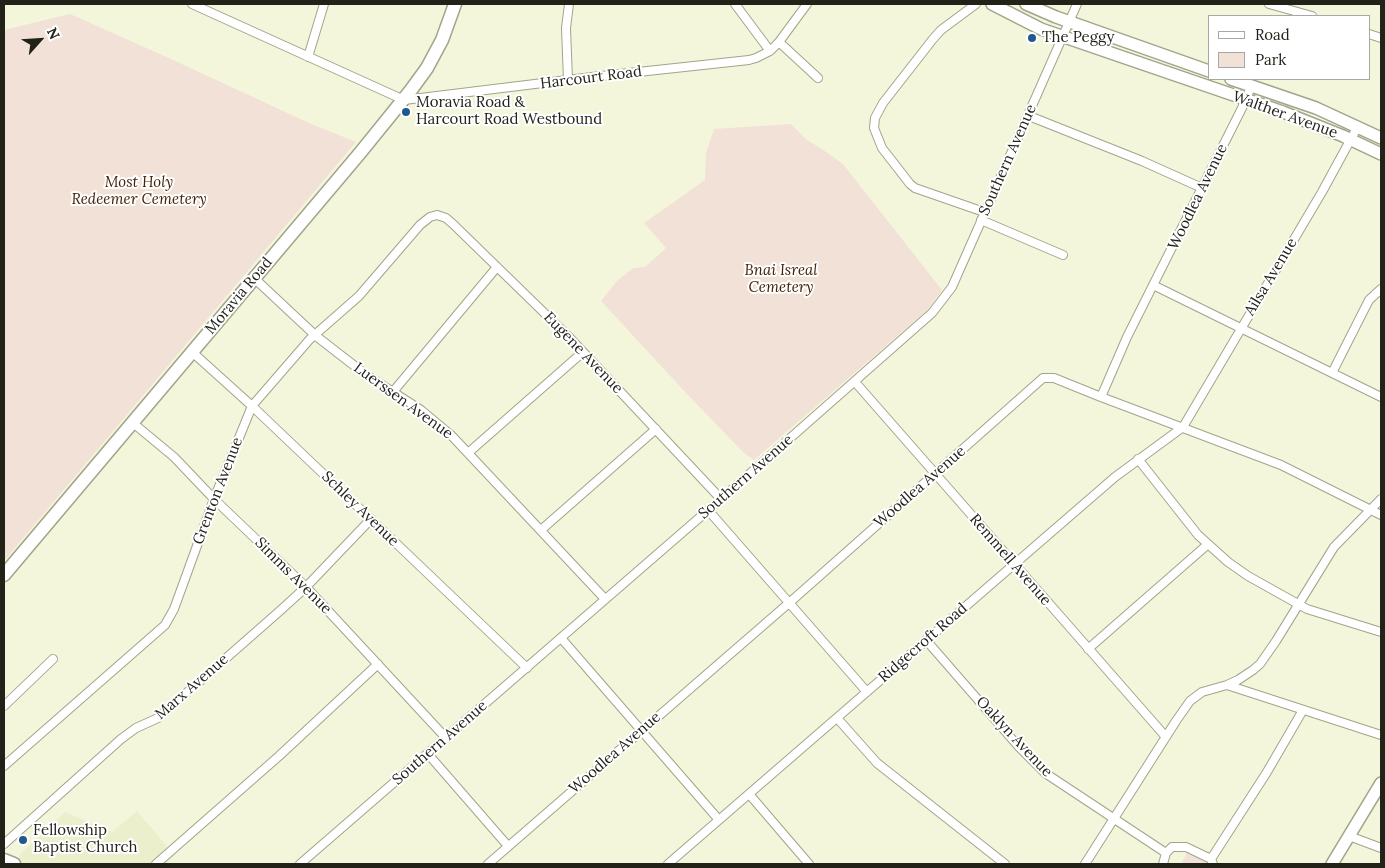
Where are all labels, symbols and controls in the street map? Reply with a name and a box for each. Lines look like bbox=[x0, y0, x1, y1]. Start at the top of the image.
north arrow bbox=[15, 15, 65, 65]
legend bbox=[1208, 15, 1370, 80]
text: N bbox=[43, 25, 64, 42]
text: Road bbox=[1255, 25, 1290, 44]
place label: The Peggy bbox=[1042, 29, 1115, 47]
marker: The Peggy bbox=[1026, 32, 1038, 44]
text: Park bbox=[1255, 50, 1286, 69]
street label: Harcourt Road bbox=[539, 63, 643, 93]
street label: Walther Avenue bbox=[1230, 88, 1340, 142]
place label: Moravia Road & Harcourt Road Westbound bbox=[416, 94, 602, 129]
street label: Southern Avenue bbox=[975, 102, 1041, 218]
marker: Moravia Road & Harcourt Road Westbound bbox=[400, 106, 412, 118]
street label: Woodlea Avenue bbox=[1165, 141, 1231, 253]
park label: Most Holy Redeemer Cemetery bbox=[71, 174, 207, 209]
street label: Ailsa Avenue bbox=[1241, 235, 1301, 319]
street label: Moravia Road bbox=[202, 254, 276, 338]
park label: Bnai Isreal Cemetery bbox=[744, 262, 818, 297]
street label: Eugene Avenue bbox=[540, 308, 626, 398]
street label: Luerssen Avenue bbox=[350, 359, 456, 443]
street label: Southern Avenue bbox=[695, 431, 797, 523]
street label: Grenton Avenue bbox=[189, 435, 247, 547]
street label: Woodlea Avenue bbox=[870, 442, 970, 532]
street label: Schley Avenue bbox=[318, 468, 402, 550]
street label: Remmell Avenue bbox=[965, 511, 1055, 609]
street label: Simms Avenue bbox=[251, 534, 335, 618]
street label: Ridgecroft Road bbox=[875, 600, 971, 686]
street label: Marx Avenue bbox=[152, 650, 232, 724]
street label: Oaklyn Avenue bbox=[972, 693, 1056, 781]
street label: Southern Avenue bbox=[389, 697, 491, 789]
street label: Woodlea Avenue bbox=[565, 708, 665, 798]
place label: Fellowship Baptist Church bbox=[33, 822, 138, 857]
marker: Fellowship Baptist Church bbox=[17, 834, 29, 846]

